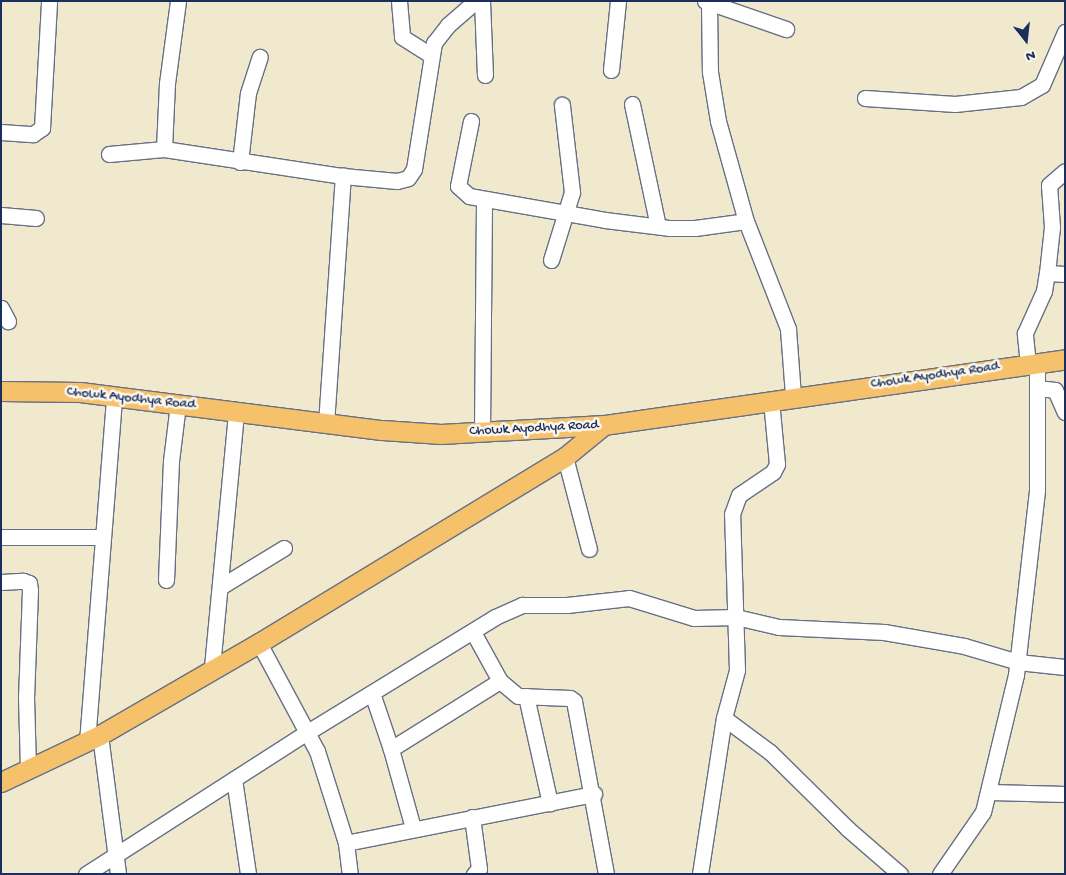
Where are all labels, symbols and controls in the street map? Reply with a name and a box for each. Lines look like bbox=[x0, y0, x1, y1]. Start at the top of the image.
north arrow bbox=[1001, 15, 1051, 65]
text: N bbox=[1024, 45, 1037, 64]
street label: Chowk Ayodhya Road bbox=[870, 359, 1000, 393]
street label: Chowk Ayodhya Road bbox=[66, 384, 196, 414]
street label: Chowk Ayodhya Road bbox=[469, 417, 599, 441]

